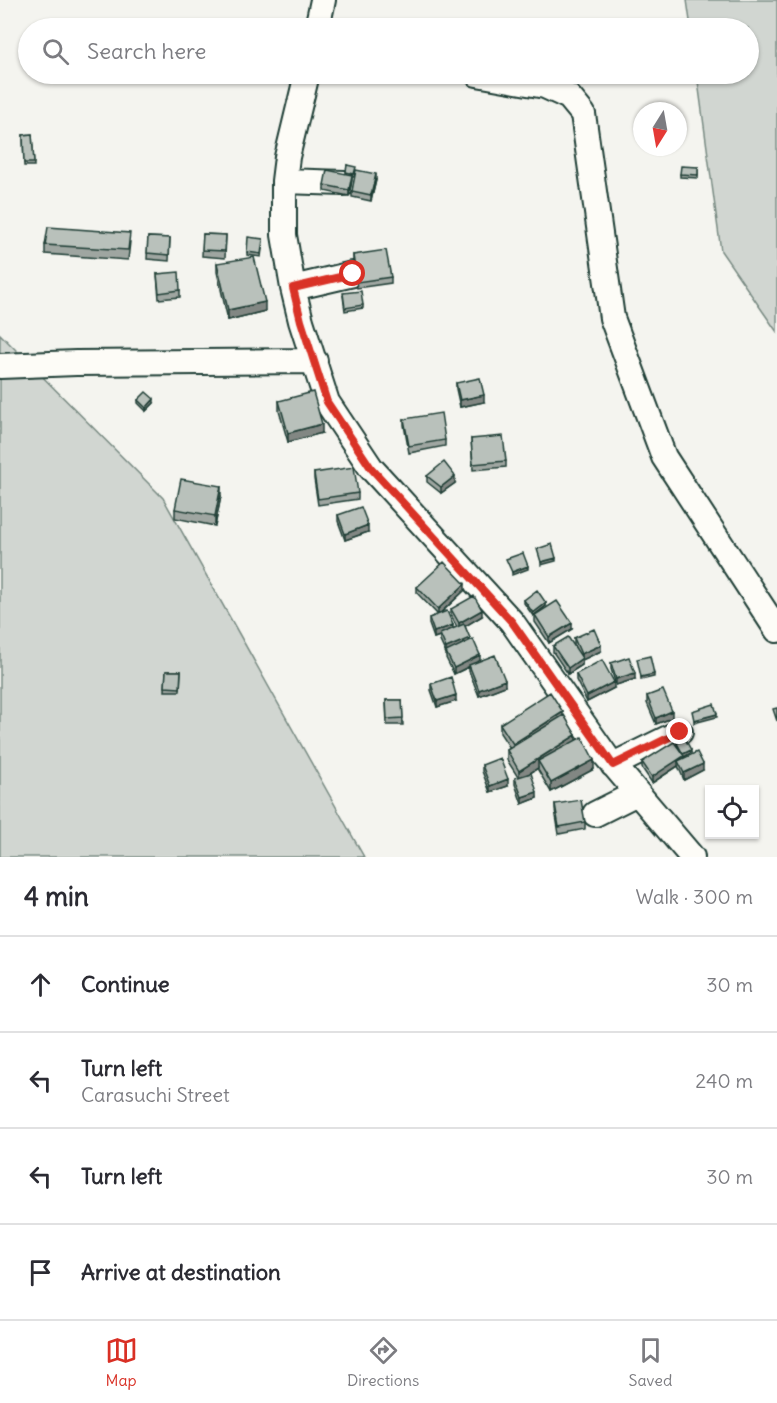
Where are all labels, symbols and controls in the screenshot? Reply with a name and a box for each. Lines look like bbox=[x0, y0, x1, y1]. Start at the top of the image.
search box bbox=[18, 18, 759, 84]
icon: search bbox=[39, 35, 72, 68]
text: Search here bbox=[87, 37, 206, 65]
north arrow bbox=[633, 102, 687, 156]
route start bbox=[339, 260, 365, 286]
route end bbox=[666, 718, 692, 744]
map controls bbox=[705, 785, 759, 839]
button: locate bbox=[705, 785, 759, 839]
text: 4 min bbox=[24, 880, 89, 913]
text: Walk · 300 m bbox=[635, 884, 753, 909]
icon: ahead bbox=[24, 968, 57, 1001]
text: Continue bbox=[81, 970, 170, 998]
text: 30 m bbox=[706, 972, 753, 997]
text: Turn left bbox=[81, 1054, 162, 1082]
icon: left bbox=[24, 1064, 57, 1097]
text: 240 m bbox=[695, 1068, 753, 1093]
text: Carasuchi Street bbox=[81, 1082, 230, 1107]
icon: left bbox=[24, 1160, 57, 1193]
text: Turn left bbox=[81, 1162, 162, 1190]
text: 30 m bbox=[706, 1164, 753, 1189]
icon: arrive bbox=[24, 1256, 57, 1289]
text: Arrive at destination bbox=[81, 1258, 281, 1286]
tab: Map bbox=[105, 1334, 138, 1390]
tab: Directions bbox=[347, 1334, 419, 1390]
tab: Saved bbox=[629, 1334, 672, 1390]

